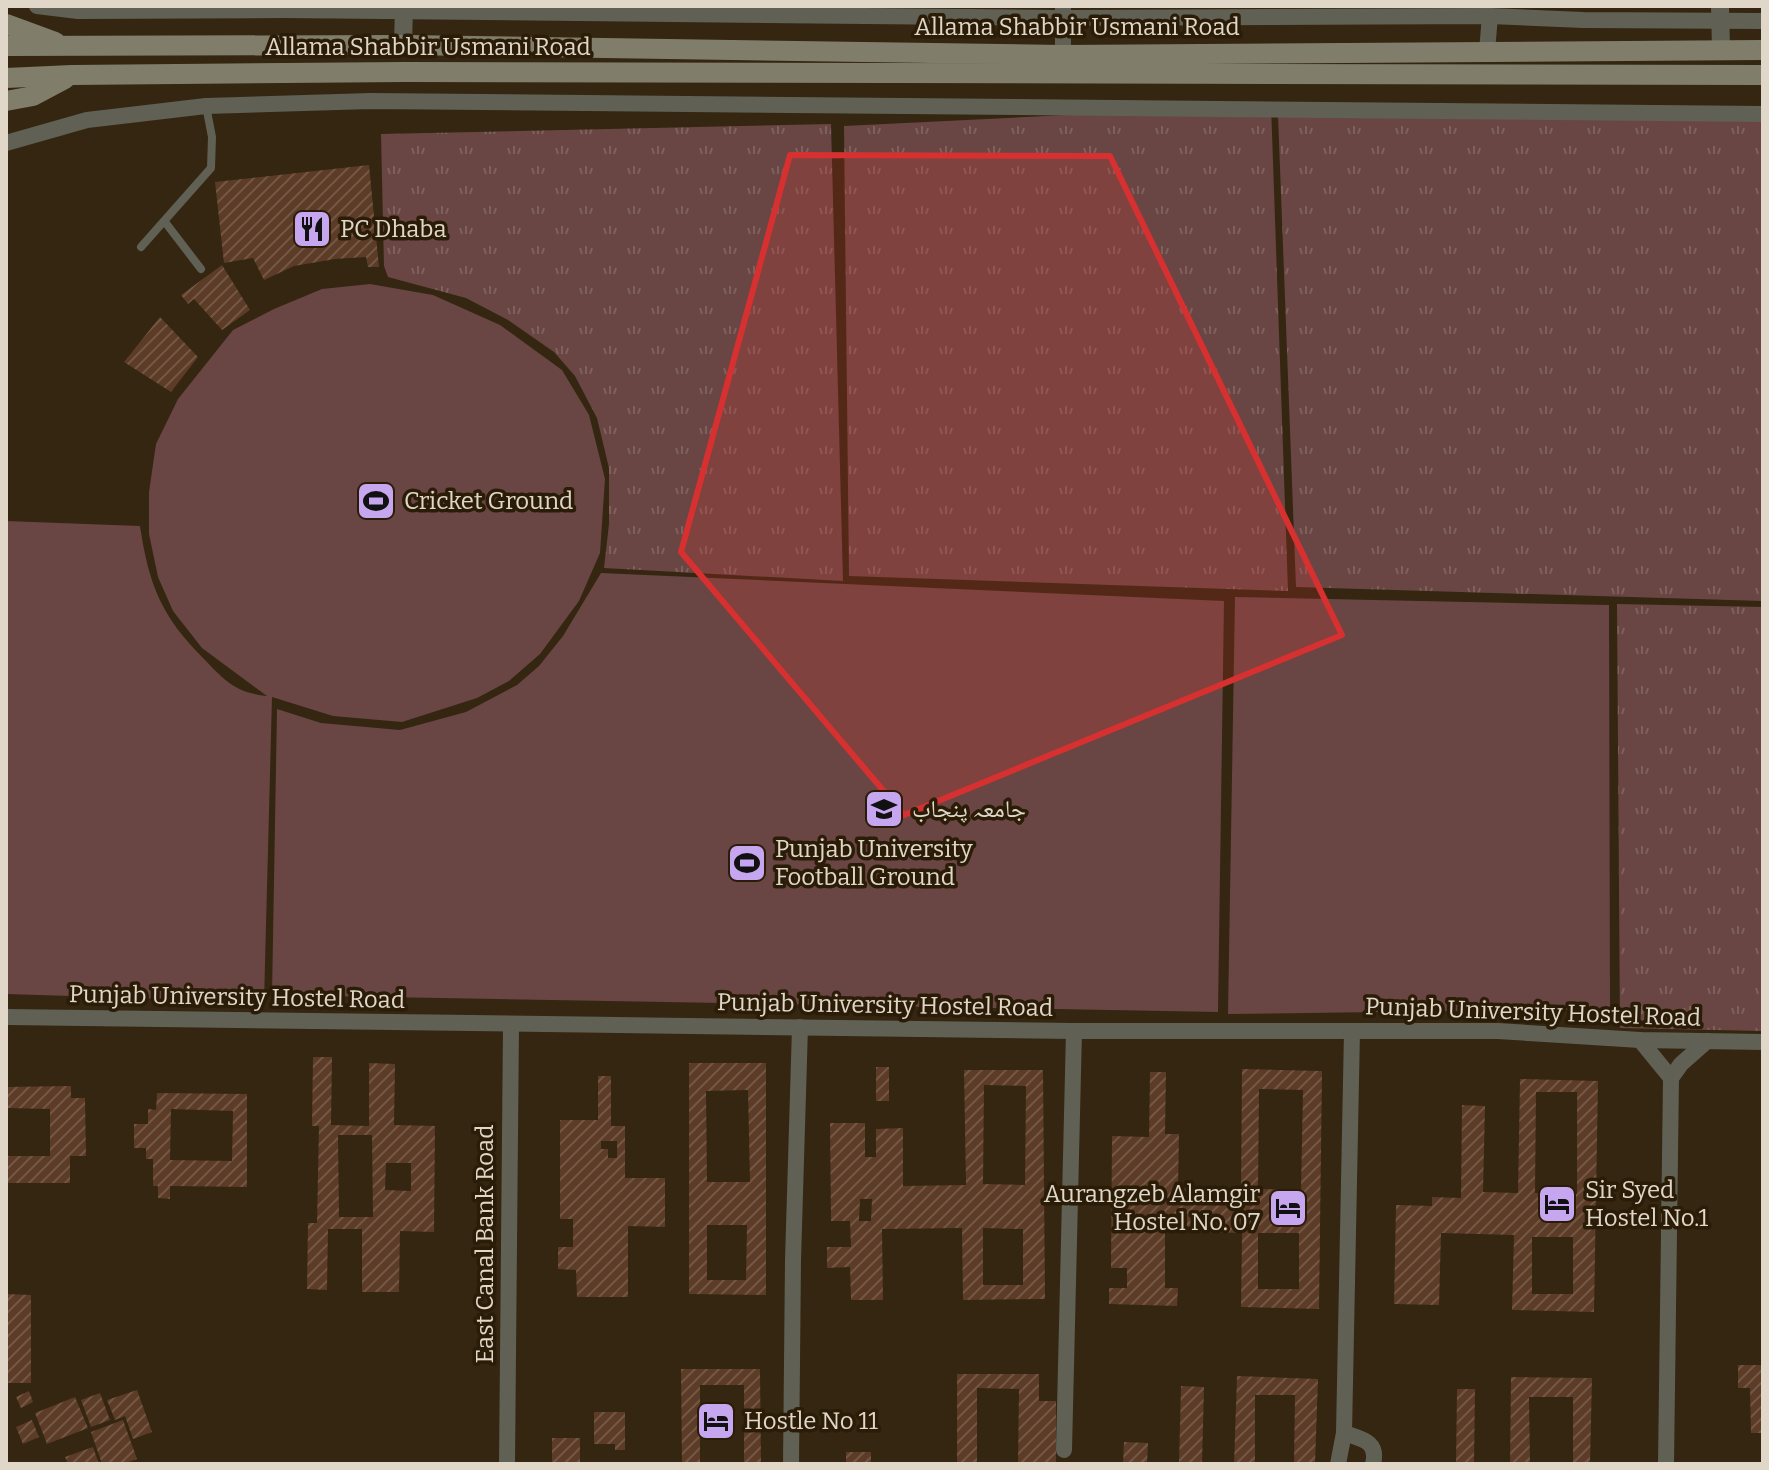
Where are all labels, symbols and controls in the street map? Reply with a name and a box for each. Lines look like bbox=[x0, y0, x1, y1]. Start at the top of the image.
street label: Allama Shabbir Usmani Road bbox=[914, 13, 1240, 41]
street label: Allama Shabbir Usmani Road bbox=[265, 33, 591, 61]
restaurant icon: PC Dhaba bbox=[291, 208, 333, 250]
place label: PC Dhaba bbox=[340, 215, 447, 243]
sports icon: Cricket Ground bbox=[355, 480, 397, 522]
place label: Cricket Ground bbox=[404, 487, 573, 515]
school or university icon: جامعہ پنجاب bbox=[863, 788, 905, 830]
place label: جامعہ پنجاب bbox=[912, 795, 1026, 823]
place label: Punjab University Football Ground bbox=[775, 835, 973, 891]
sports icon: Punjab University Football Ground bbox=[726, 842, 768, 884]
street label: Punjab University Hostel Road bbox=[69, 980, 405, 1014]
street label: Punjab University Hostel Road bbox=[717, 988, 1053, 1022]
street label: Punjab University Hostel Road bbox=[1365, 992, 1701, 1032]
street label: East Canal Bank Road bbox=[471, 1125, 499, 1363]
place label: Sir Syed Hostel No.1 bbox=[1585, 1176, 1709, 1232]
place label: Aurangzeb Alamgir Hostel No. 07 bbox=[1044, 1180, 1260, 1236]
hotel icon: Sir Syed Hostel No.1 bbox=[1536, 1183, 1578, 1225]
hotel icon: Aurangzeb Alamgir Hostel No. 07 bbox=[1267, 1187, 1309, 1229]
hotel icon: Hostle No 11 bbox=[695, 1400, 737, 1442]
place label: Hostle No 11 bbox=[744, 1407, 878, 1435]

